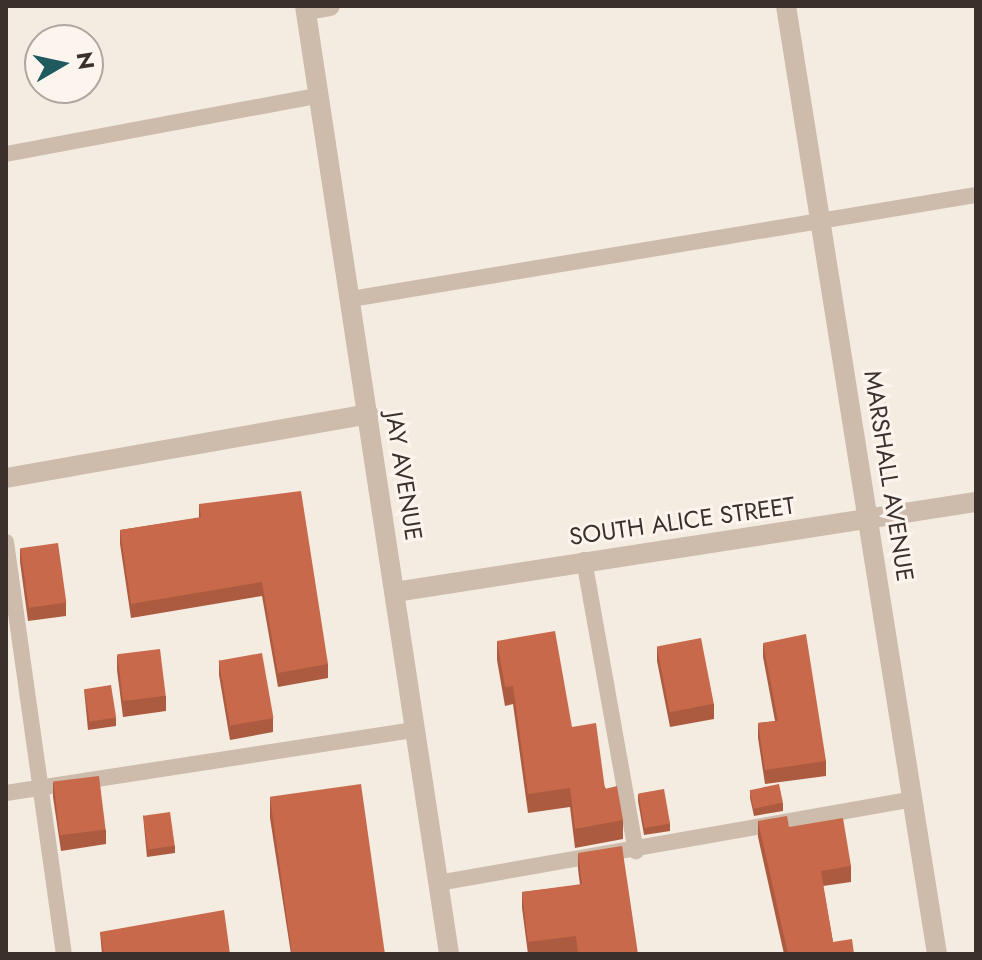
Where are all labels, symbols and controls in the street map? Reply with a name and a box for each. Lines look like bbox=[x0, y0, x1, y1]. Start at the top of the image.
north arrow bbox=[24, 24, 104, 104]
text: N bbox=[69, 49, 103, 72]
street label: MARSHALL AVENUE bbox=[858, 369, 920, 583]
street label: JAY AVENUE bbox=[380, 410, 428, 542]
street label: SOUTH ALICE STREET bbox=[567, 491, 797, 551]

